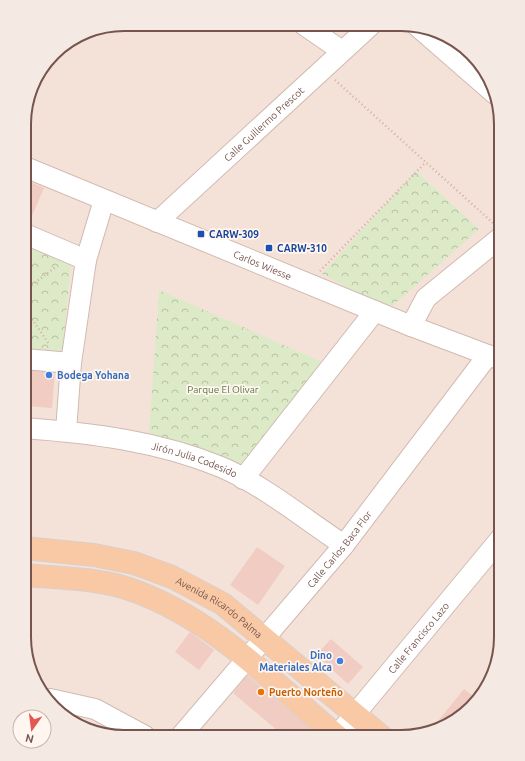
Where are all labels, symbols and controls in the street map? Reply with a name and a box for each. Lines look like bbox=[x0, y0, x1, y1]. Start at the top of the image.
street label: Calle Guillermo Prescot bbox=[222, 85, 306, 164]
marker: CARW-309 bbox=[196, 229, 206, 239]
place label: CARW-309 bbox=[209, 229, 259, 240]
marker: CARW-310 bbox=[264, 243, 274, 253]
place label: CARW-310 bbox=[277, 243, 327, 254]
street label: Carlos Wiesse bbox=[232, 248, 293, 282]
marker: Bodega Yohana bbox=[44, 370, 54, 380]
place label: Bodega Yohana bbox=[57, 370, 129, 381]
park label: Parque El Olivar bbox=[187, 384, 259, 395]
street label: Jirón Julia Codesido bbox=[150, 440, 239, 480]
street label: Calle Carlos Baca Flor bbox=[305, 509, 374, 590]
street label: Avenida Ricardo Palma bbox=[174, 575, 264, 640]
street label: Calle Francisco Lazo bbox=[386, 600, 451, 676]
place label: Dino Materiales Alca bbox=[259, 650, 332, 673]
marker: Dino Materiales Alca bbox=[335, 656, 345, 666]
marker: Puerto Norteño bbox=[256, 687, 266, 697]
place label: Puerto Norteño bbox=[269, 687, 343, 698]
north arrow bbox=[12, 709, 52, 749]
text: N bbox=[24, 732, 35, 746]

